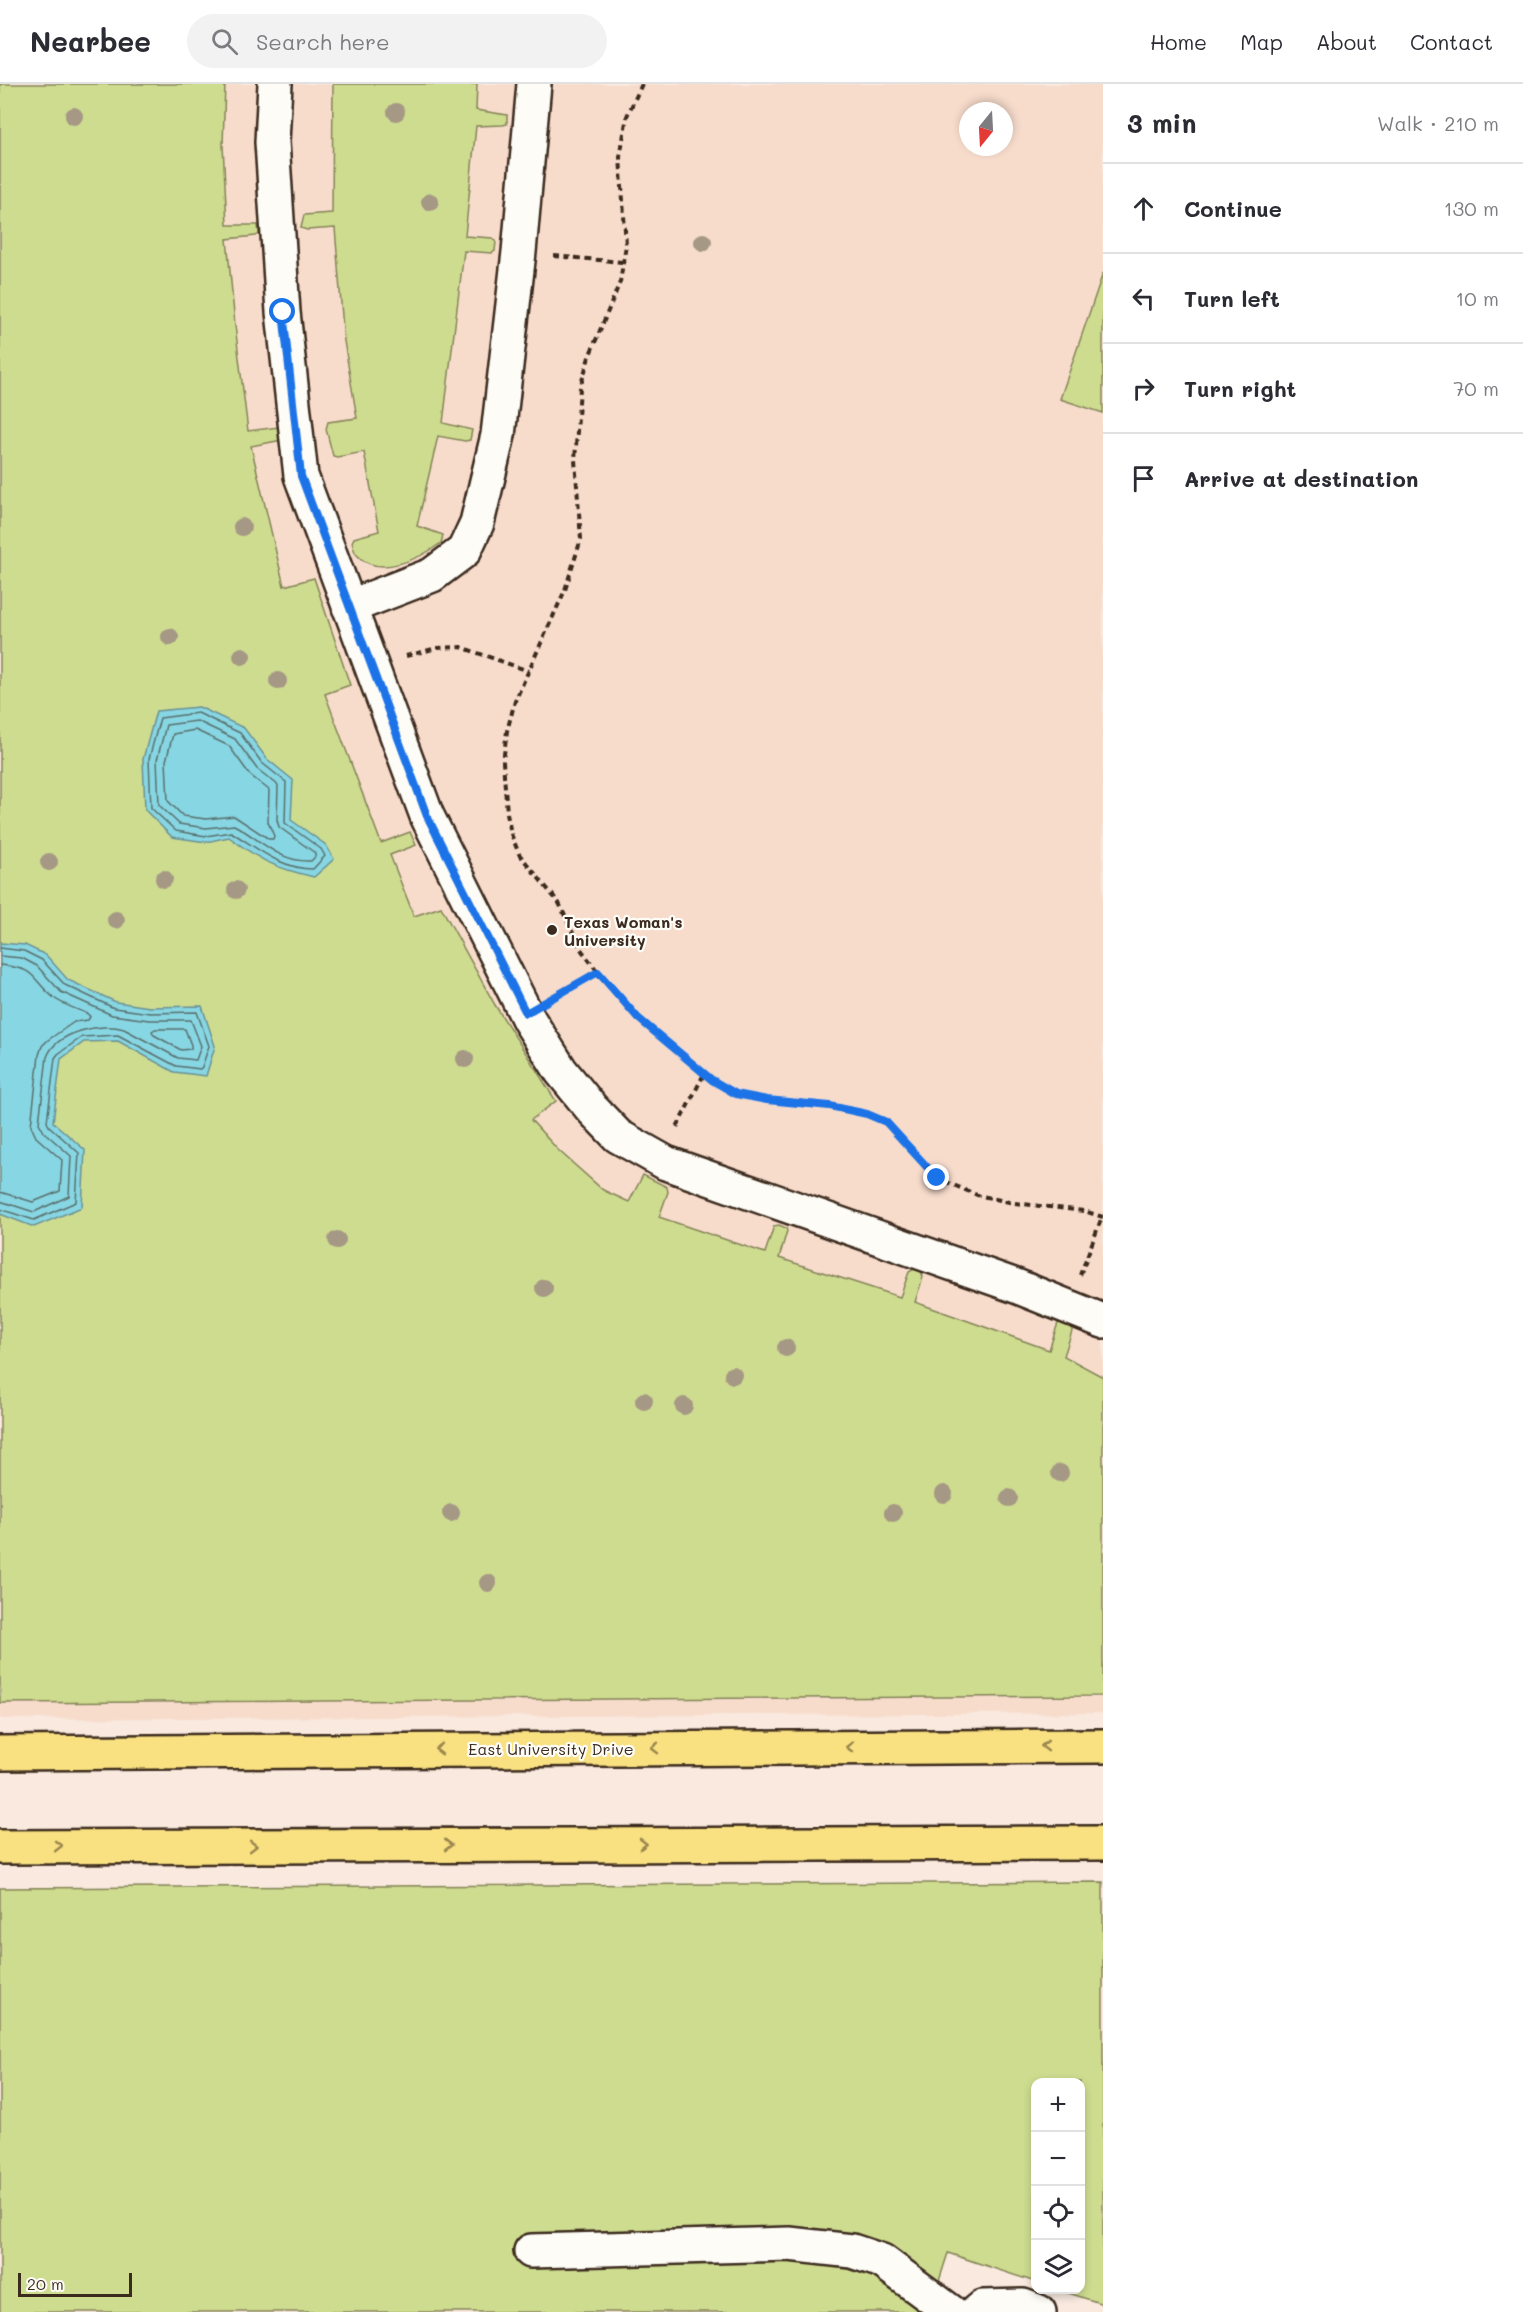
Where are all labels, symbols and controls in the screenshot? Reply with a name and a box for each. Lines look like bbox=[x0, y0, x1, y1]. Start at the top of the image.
search box bbox=[187, 14, 607, 68]
text: Nearbee bbox=[30, 23, 151, 59]
icon: search bbox=[208, 25, 241, 58]
text: Search here bbox=[256, 27, 390, 56]
text: Home bbox=[1150, 28, 1207, 55]
text: Map bbox=[1240, 28, 1283, 55]
text: About bbox=[1316, 28, 1377, 55]
text: Contact bbox=[1410, 28, 1493, 55]
north arrow bbox=[959, 102, 1013, 156]
text: 3 min bbox=[1127, 106, 1196, 140]
text: Walk · 210 m bbox=[1377, 110, 1499, 136]
icon: ahead bbox=[1127, 192, 1160, 225]
text: Continue bbox=[1184, 194, 1282, 223]
text: 130 m bbox=[1444, 195, 1499, 221]
icon: left bbox=[1127, 282, 1160, 315]
text: Turn left bbox=[1184, 284, 1280, 313]
text: 10 m bbox=[1455, 285, 1499, 311]
route start bbox=[269, 298, 295, 324]
icon: right bbox=[1127, 372, 1160, 405]
text: Turn right bbox=[1184, 374, 1296, 403]
text: 70 m bbox=[1453, 375, 1499, 401]
icon: arrive bbox=[1127, 462, 1160, 495]
text: Arrive at destination bbox=[1184, 464, 1419, 493]
place label: Texas Woman's University bbox=[564, 911, 682, 950]
marker: Texas Woman's University bbox=[545, 923, 559, 937]
route end bbox=[923, 1164, 949, 1190]
street label: East University Drive bbox=[468, 1738, 634, 1759]
one-way arrow bbox=[1040, 1740, 1049, 1752]
one-way arrow bbox=[845, 1741, 854, 1753]
one-way arrow bbox=[650, 1742, 659, 1754]
one-way arrow bbox=[434, 1743, 443, 1755]
one-way arrow bbox=[639, 1838, 648, 1851]
one-way arrow bbox=[444, 1839, 453, 1851]
one-way arrow bbox=[54, 1840, 63, 1853]
one-way arrow bbox=[249, 1840, 258, 1852]
map controls bbox=[1031, 2078, 1085, 2294]
button: + bbox=[1031, 2078, 1085, 2132]
button: − bbox=[1031, 2132, 1085, 2186]
button: locate bbox=[1031, 2186, 1085, 2240]
button: layers bbox=[1031, 2240, 1085, 2294]
scale bar bbox=[18, 2270, 132, 2298]
text: 20 m bbox=[27, 2273, 64, 2294]

